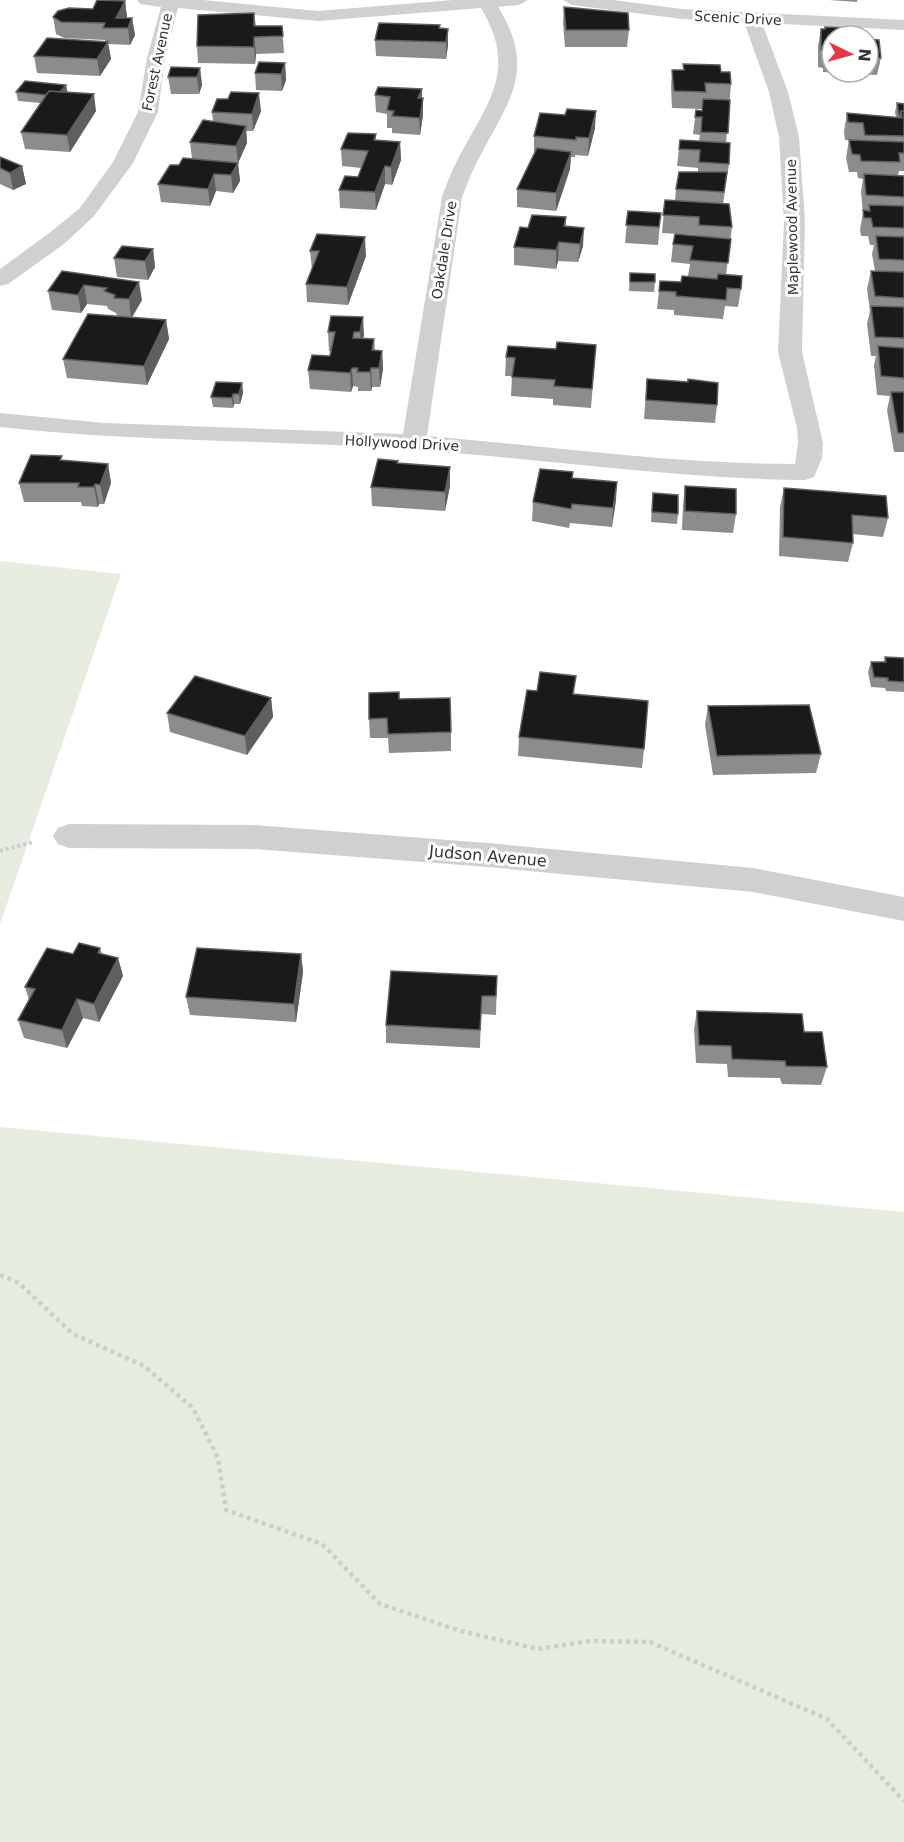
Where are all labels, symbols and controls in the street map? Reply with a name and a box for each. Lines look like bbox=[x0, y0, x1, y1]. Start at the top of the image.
street label: Scenic Drive bbox=[694, 8, 782, 28]
street label: Forest Avenue bbox=[139, 12, 175, 112]
north arrow bbox=[820, 24, 880, 84]
text: N bbox=[854, 48, 874, 63]
street label: Maplewood Avenue bbox=[783, 159, 801, 295]
street label: Oakdale Drive bbox=[428, 200, 460, 300]
street label: Hollywood Drive bbox=[344, 432, 460, 454]
street label: Judson Avenue bbox=[427, 841, 548, 871]

